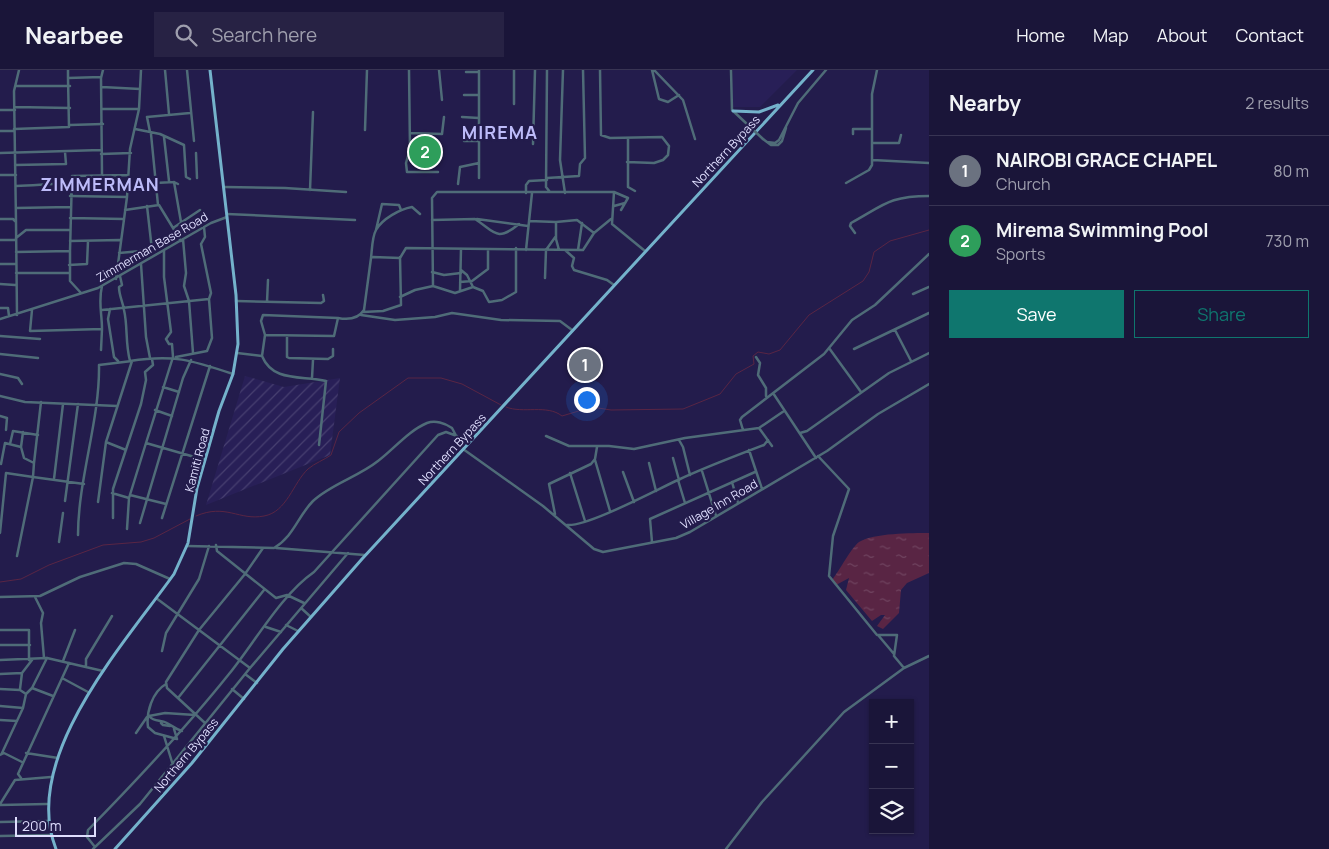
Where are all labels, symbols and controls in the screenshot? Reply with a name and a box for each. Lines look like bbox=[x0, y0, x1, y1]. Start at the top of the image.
search box bbox=[154, 12, 504, 57]
text: Nearbee bbox=[25, 18, 124, 51]
icon: search bbox=[172, 21, 200, 49]
text: Search here bbox=[212, 22, 317, 48]
text: Home bbox=[1016, 23, 1065, 47]
text: Map bbox=[1093, 23, 1129, 47]
text: About bbox=[1157, 23, 1207, 47]
text: Contact bbox=[1235, 23, 1304, 47]
text: Nearby bbox=[949, 89, 1021, 117]
text: 2 results bbox=[1245, 92, 1309, 114]
street label: Northern Bypass bbox=[688, 111, 764, 191]
district label: MIREMA bbox=[462, 120, 538, 144]
pin: 2 bbox=[409, 133, 441, 171]
text: NAIROBI GRACE CHAPEL bbox=[996, 147, 1217, 173]
text: 1 bbox=[961, 160, 969, 182]
text: 80 m bbox=[1273, 160, 1309, 182]
district label: ZIMMERMAN bbox=[40, 172, 160, 196]
text: Church bbox=[996, 173, 1050, 195]
street label: Zimmerman Base Road bbox=[93, 208, 211, 286]
text: Mirema Swimming Pool bbox=[996, 217, 1209, 243]
text: 2 bbox=[960, 230, 970, 252]
text: 730 m bbox=[1266, 230, 1309, 252]
text: Sports bbox=[996, 243, 1045, 265]
button: Save bbox=[949, 290, 1124, 338]
button: Share bbox=[1134, 290, 1309, 338]
pin: 1 bbox=[569, 346, 601, 384]
your location bbox=[574, 387, 600, 413]
street label: Northern Bypass bbox=[414, 409, 490, 489]
street label: Kamiti Road bbox=[180, 426, 214, 494]
street label: Village Inn Road bbox=[677, 475, 761, 533]
map controls bbox=[869, 699, 914, 834]
button: + bbox=[869, 699, 914, 744]
street label: Northern Bypass bbox=[150, 714, 222, 796]
button: − bbox=[869, 744, 914, 789]
button: layers bbox=[869, 789, 914, 834]
scale bar bbox=[15, 814, 96, 837]
text: 200 m bbox=[22, 816, 62, 835]

